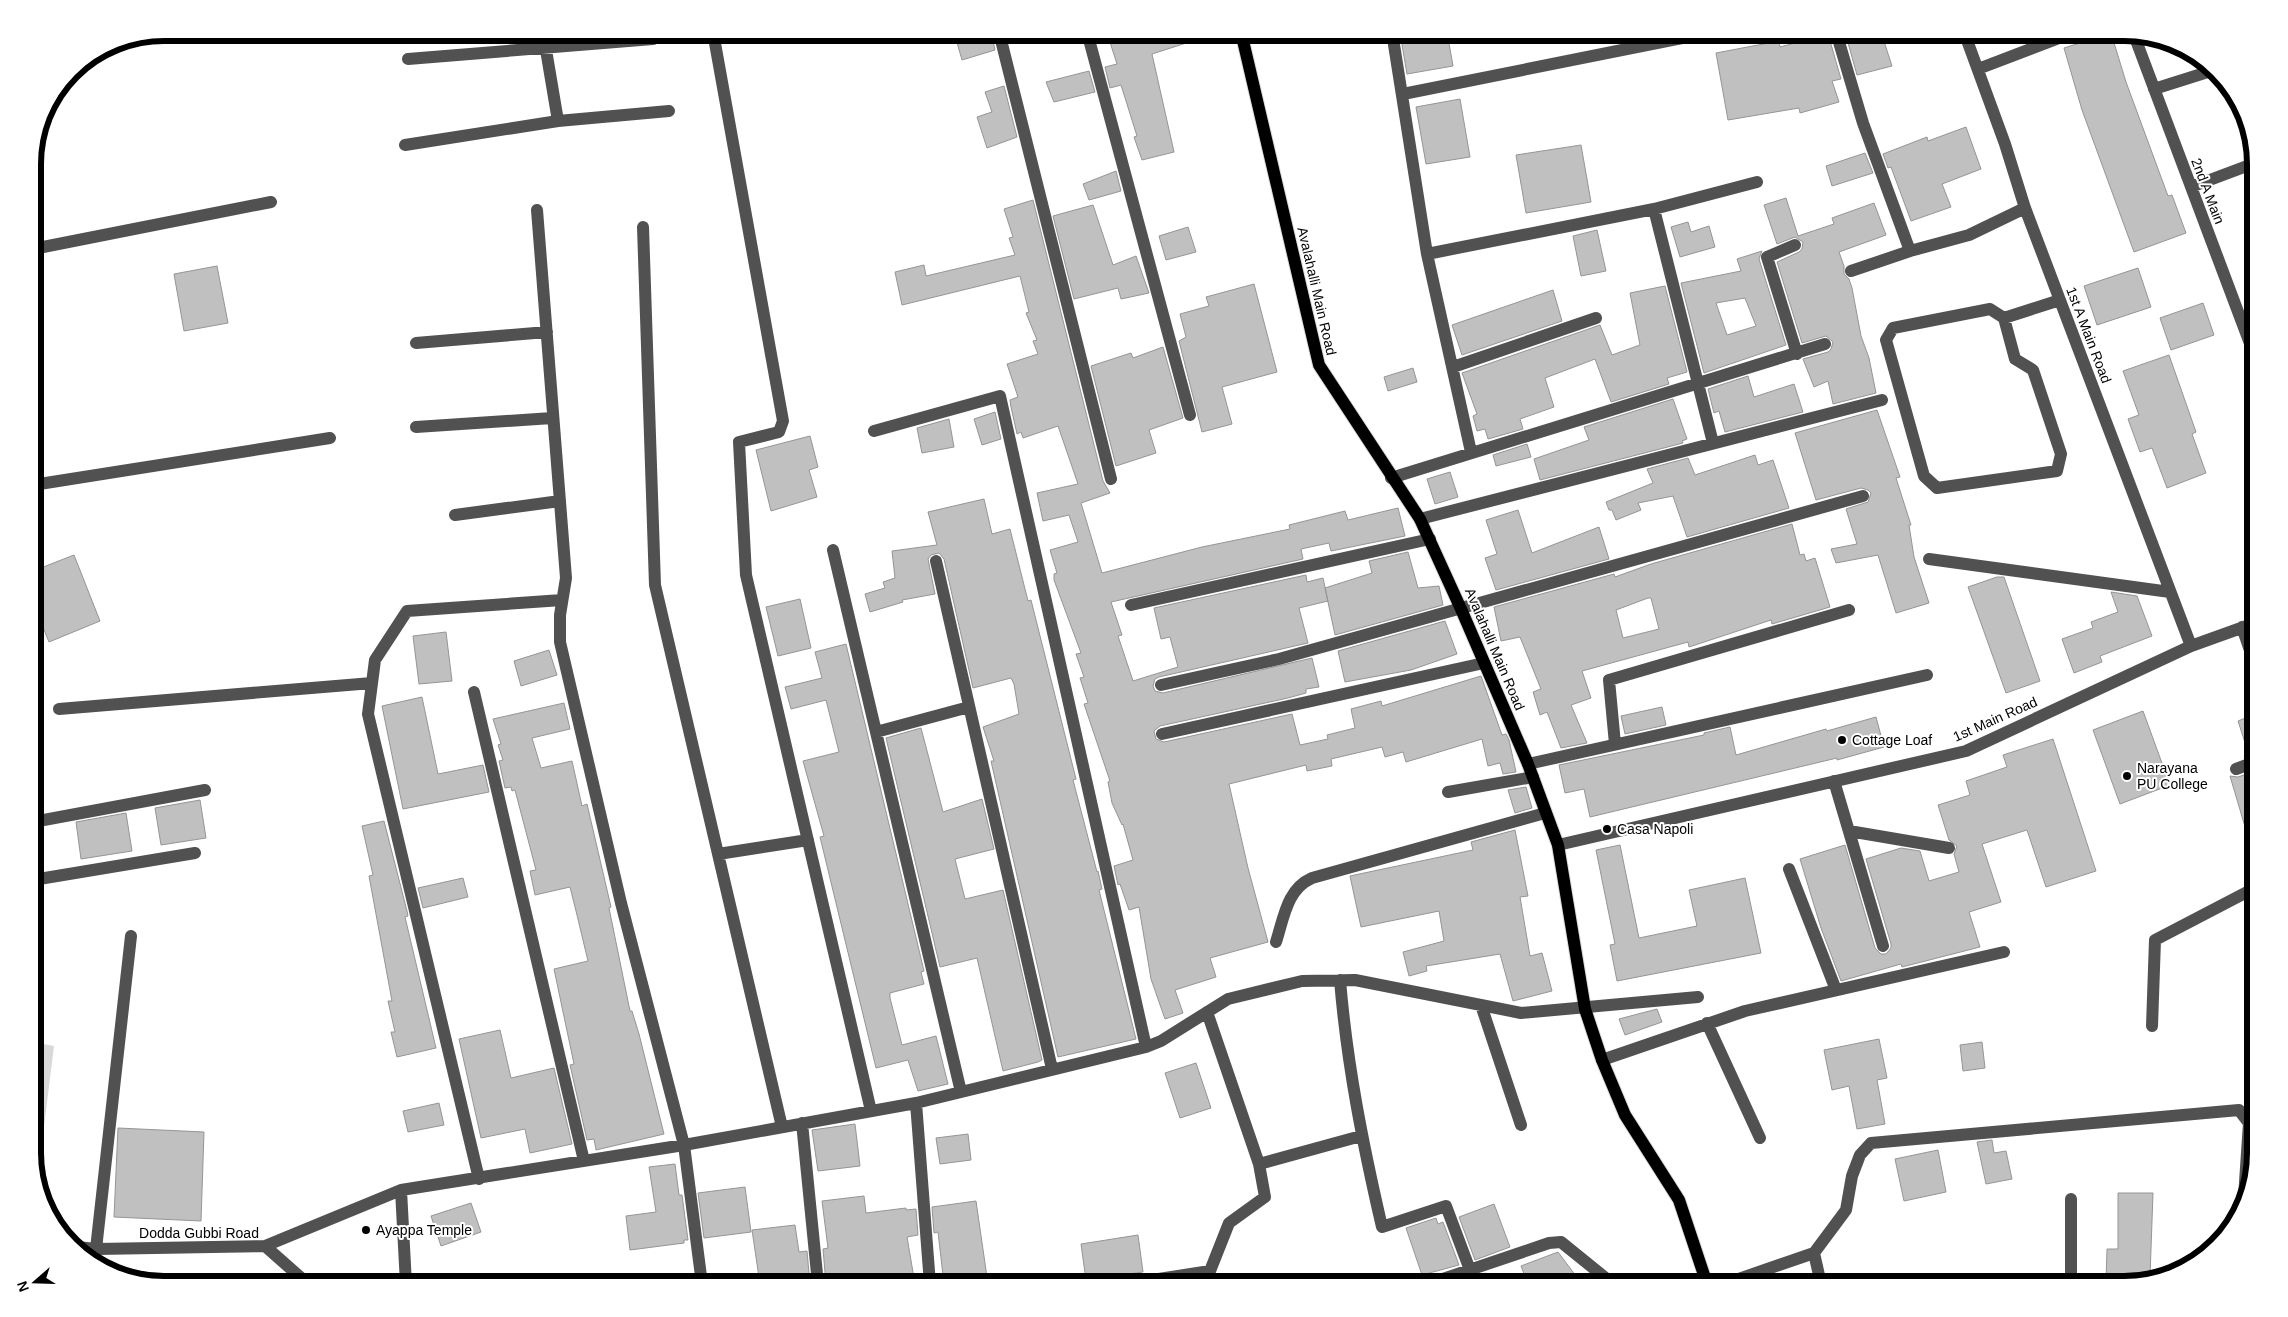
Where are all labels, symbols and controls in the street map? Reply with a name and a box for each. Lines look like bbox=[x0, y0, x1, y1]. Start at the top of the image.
street label: 2nd A Main bbox=[2188, 156, 2228, 226]
street label: Avalahalli Main Road bbox=[1294, 225, 1340, 357]
street label: 1st A Main Road bbox=[2063, 285, 2115, 385]
street label: Avalahalli Main Road bbox=[1462, 585, 1528, 713]
street label: 1st Main Road bbox=[1951, 693, 2039, 745]
place label: Cottage Loaf bbox=[1852, 732, 1932, 748]
marker: Cottage Loaf bbox=[1836, 734, 1848, 746]
place label: Narayana PU College bbox=[2137, 760, 2208, 792]
marker: Narayana PU College bbox=[2121, 770, 2133, 782]
place label: Casa Napoli bbox=[1617, 821, 1693, 837]
marker: Casa Napoli bbox=[1601, 823, 1613, 835]
place label: Ayappa Temple bbox=[376, 1222, 472, 1238]
marker: Ayappa Temple bbox=[360, 1224, 372, 1236]
street label: Dodda Gubbi Road bbox=[139, 1225, 259, 1241]
north arrow bbox=[10, 1257, 60, 1307]
text: N bbox=[14, 1279, 32, 1294]

